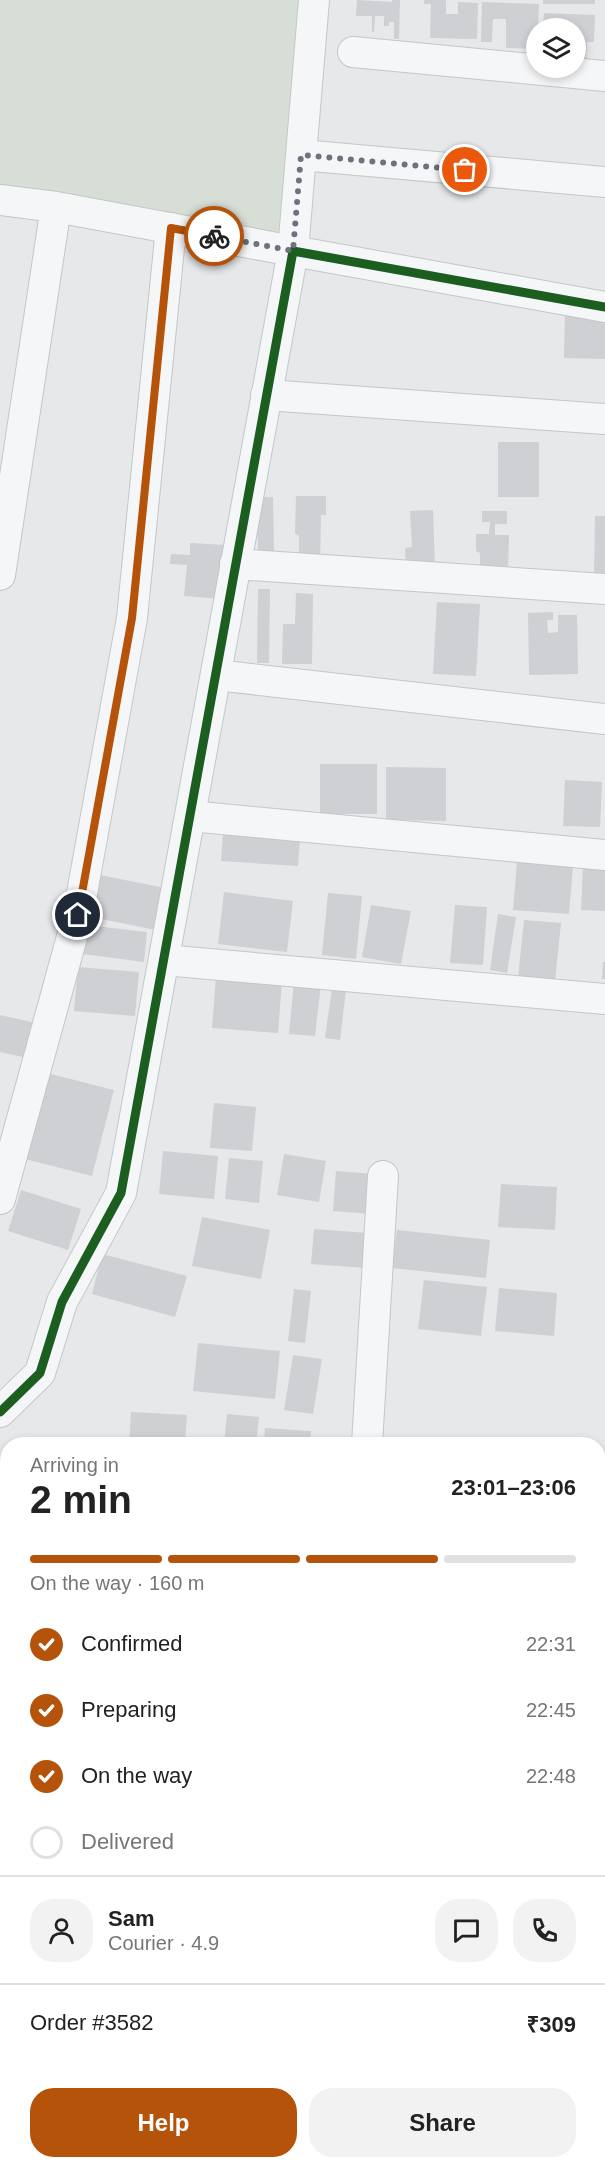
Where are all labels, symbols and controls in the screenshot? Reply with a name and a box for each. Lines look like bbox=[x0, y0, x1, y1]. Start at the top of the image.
map controls bbox=[526, 18, 586, 78]
button: layers bbox=[526, 18, 586, 78]
pin bbox=[439, 144, 490, 195]
icon: bag bbox=[448, 153, 481, 186]
courier bbox=[184, 206, 244, 266]
icon: bike bbox=[198, 220, 231, 253]
pin bbox=[52, 889, 103, 940]
icon: home bbox=[61, 898, 94, 931]
text: Arriving in bbox=[30, 1454, 119, 1476]
text: 23:01–23:06 bbox=[451, 1475, 576, 1500]
text: 2 min bbox=[30, 1478, 132, 1521]
text: On the way · 160 m bbox=[30, 1572, 205, 1594]
icon: check bbox=[30, 1628, 63, 1661]
text: Confirmed bbox=[81, 1631, 182, 1656]
text: 22:31 bbox=[526, 1633, 576, 1655]
icon: check bbox=[30, 1694, 63, 1727]
text: Preparing bbox=[81, 1697, 176, 1722]
text: 22:45 bbox=[526, 1699, 576, 1721]
icon: check bbox=[30, 1760, 63, 1793]
text: On the way bbox=[81, 1763, 192, 1788]
text: 22:48 bbox=[526, 1765, 576, 1787]
text: Delivered bbox=[81, 1829, 174, 1854]
button: person bbox=[30, 1899, 93, 1962]
button: chat bbox=[435, 1899, 498, 1962]
button: phone bbox=[513, 1899, 576, 1962]
text: Sam bbox=[108, 1906, 154, 1931]
text: Courier · 4.9 bbox=[108, 1932, 219, 1954]
text: Order #3582 bbox=[30, 2010, 154, 2035]
text: ₹309 bbox=[527, 2012, 576, 2037]
button: Help bbox=[30, 2088, 297, 2157]
button: Share bbox=[309, 2088, 576, 2157]

